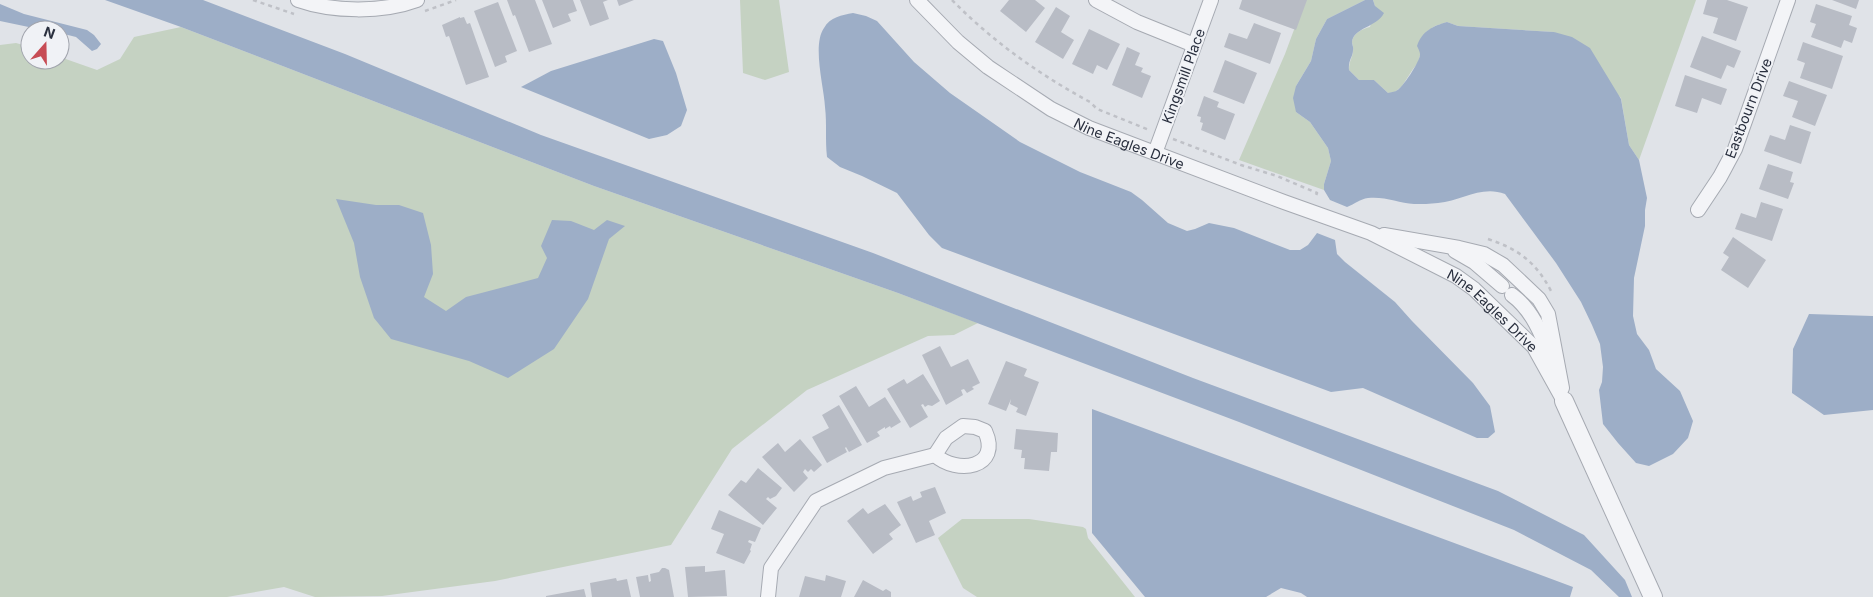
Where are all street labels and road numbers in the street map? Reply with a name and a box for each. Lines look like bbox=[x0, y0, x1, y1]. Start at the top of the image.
street label: Kingsmill Place bbox=[1158, 26, 1208, 126]
street label: Eastbourn Drive bbox=[1721, 56, 1775, 160]
street label: Nine Eagles Drive bbox=[1071, 114, 1187, 172]
street label: Nine Eagles Drive bbox=[1445, 265, 1542, 355]

